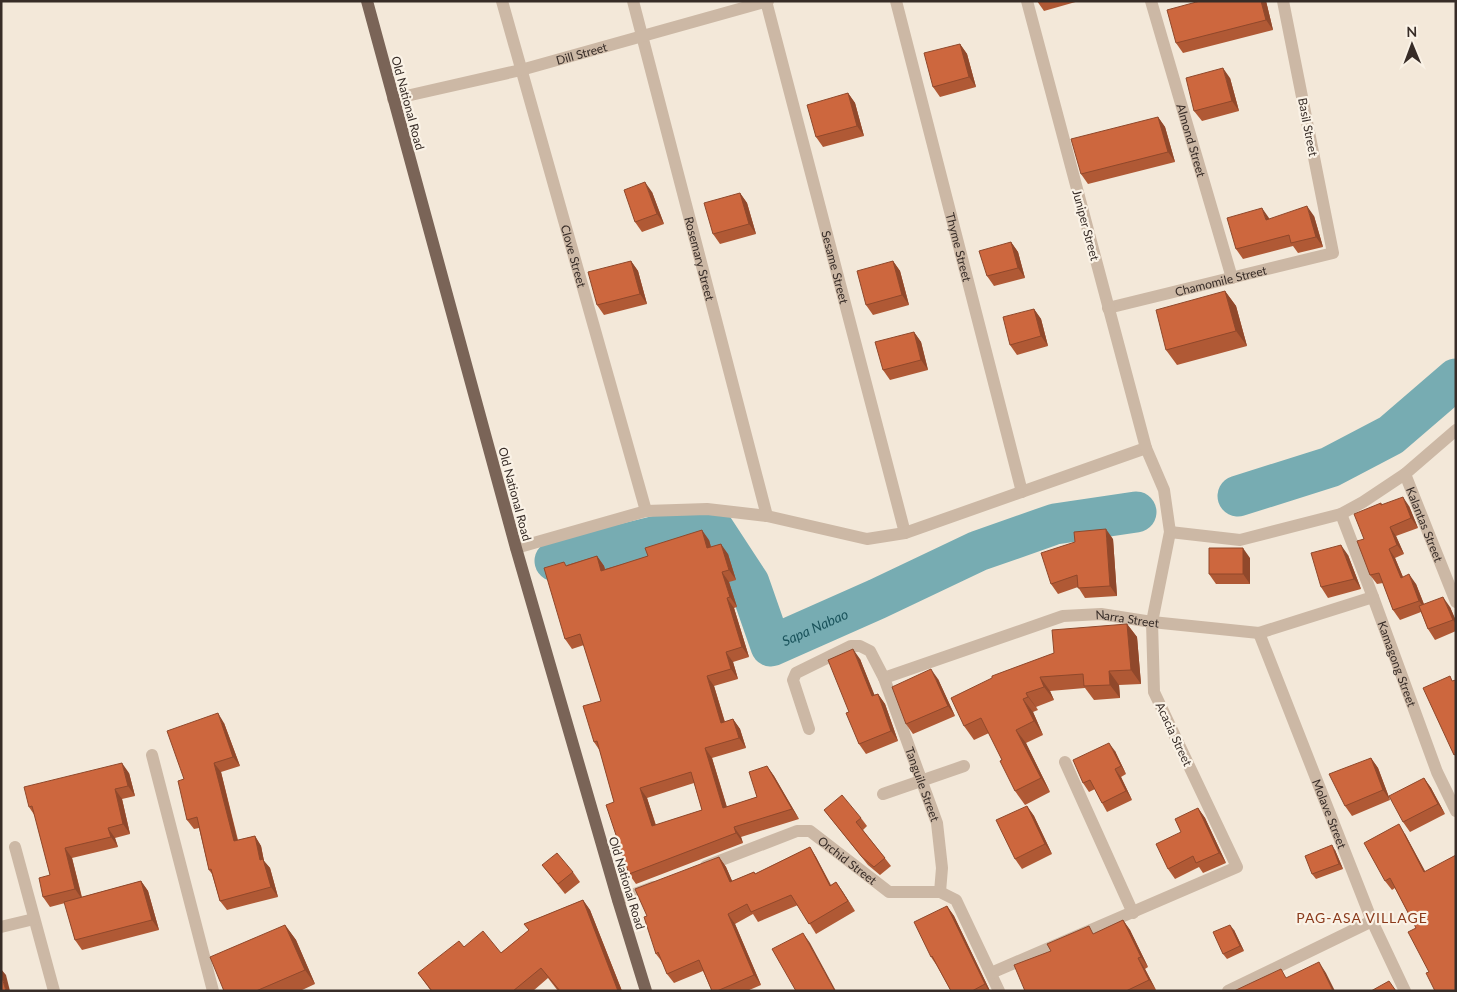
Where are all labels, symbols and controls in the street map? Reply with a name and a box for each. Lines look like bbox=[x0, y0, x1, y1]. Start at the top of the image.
north arrow bbox=[1387, 20, 1437, 70]
text: N bbox=[1406, 23, 1417, 40]
street label: Dill Street bbox=[554, 39, 609, 67]
street label: Old National Road bbox=[388, 55, 428, 151]
street label: Basil Street bbox=[1295, 97, 1321, 158]
street label: Almond Street bbox=[1174, 102, 1210, 179]
street label: Juniper Street bbox=[1069, 188, 1103, 263]
street label: Thyme Street bbox=[943, 211, 975, 284]
street label: Rosemary Street bbox=[682, 215, 718, 303]
street label: Clove Street bbox=[558, 223, 590, 290]
street label: Sesame Street bbox=[819, 229, 852, 306]
street label: Chamomile Street bbox=[1173, 262, 1269, 299]
street label: Old National Road bbox=[495, 446, 535, 542]
street label: Kalantas Street bbox=[1403, 484, 1447, 565]
water label: Sapa Nabao bbox=[779, 605, 850, 649]
street label: Narra Street bbox=[1095, 606, 1160, 630]
street label: Kamagong Street bbox=[1375, 619, 1420, 709]
street label: Acacia Street bbox=[1153, 700, 1196, 769]
street label: Tanguile Street bbox=[902, 745, 943, 824]
street label: Molave Street bbox=[1309, 777, 1351, 851]
street label: Orchid Street bbox=[815, 833, 881, 888]
street label: Old National Road bbox=[606, 835, 648, 931]
district label: PAG-ASA VILLAGE bbox=[1296, 909, 1428, 926]

